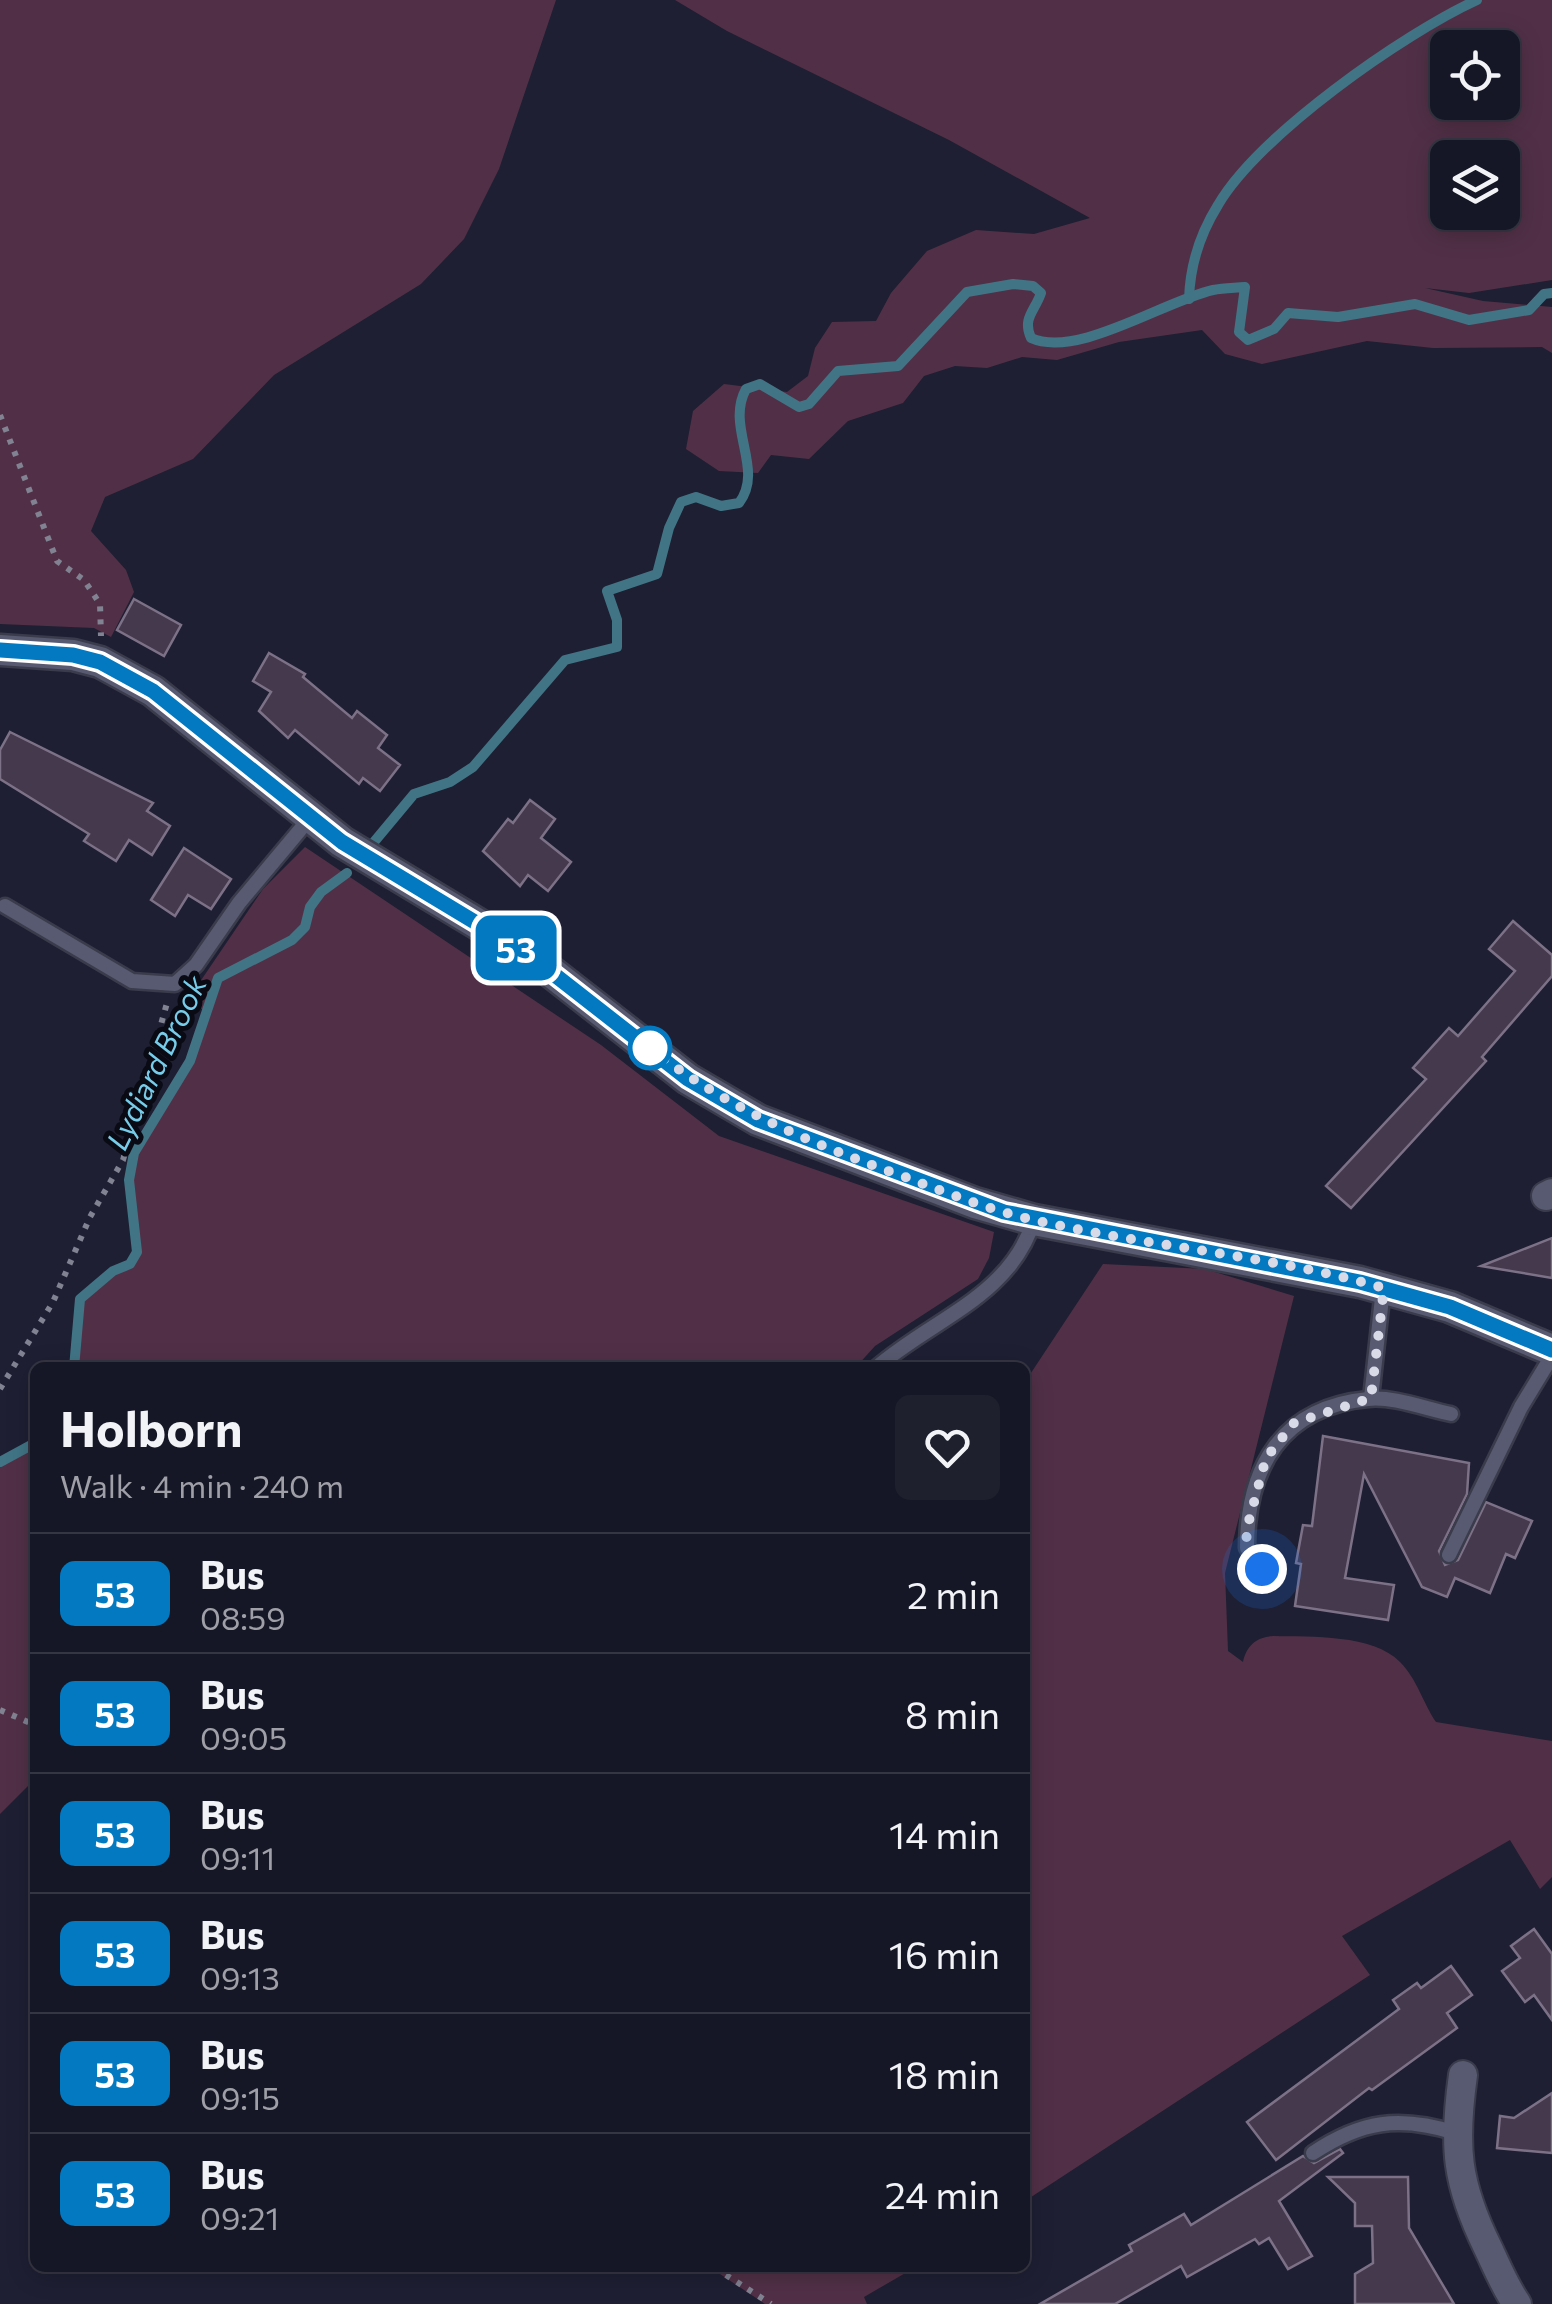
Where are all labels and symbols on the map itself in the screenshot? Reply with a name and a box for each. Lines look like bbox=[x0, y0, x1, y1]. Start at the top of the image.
line badge: 53 bbox=[471, 916, 561, 980]
water label: Lydiard Brook bbox=[97, 968, 213, 1155]
unlabelled marker bbox=[629, 1027, 671, 1069]
your location bbox=[1237, 1544, 1287, 1594]

